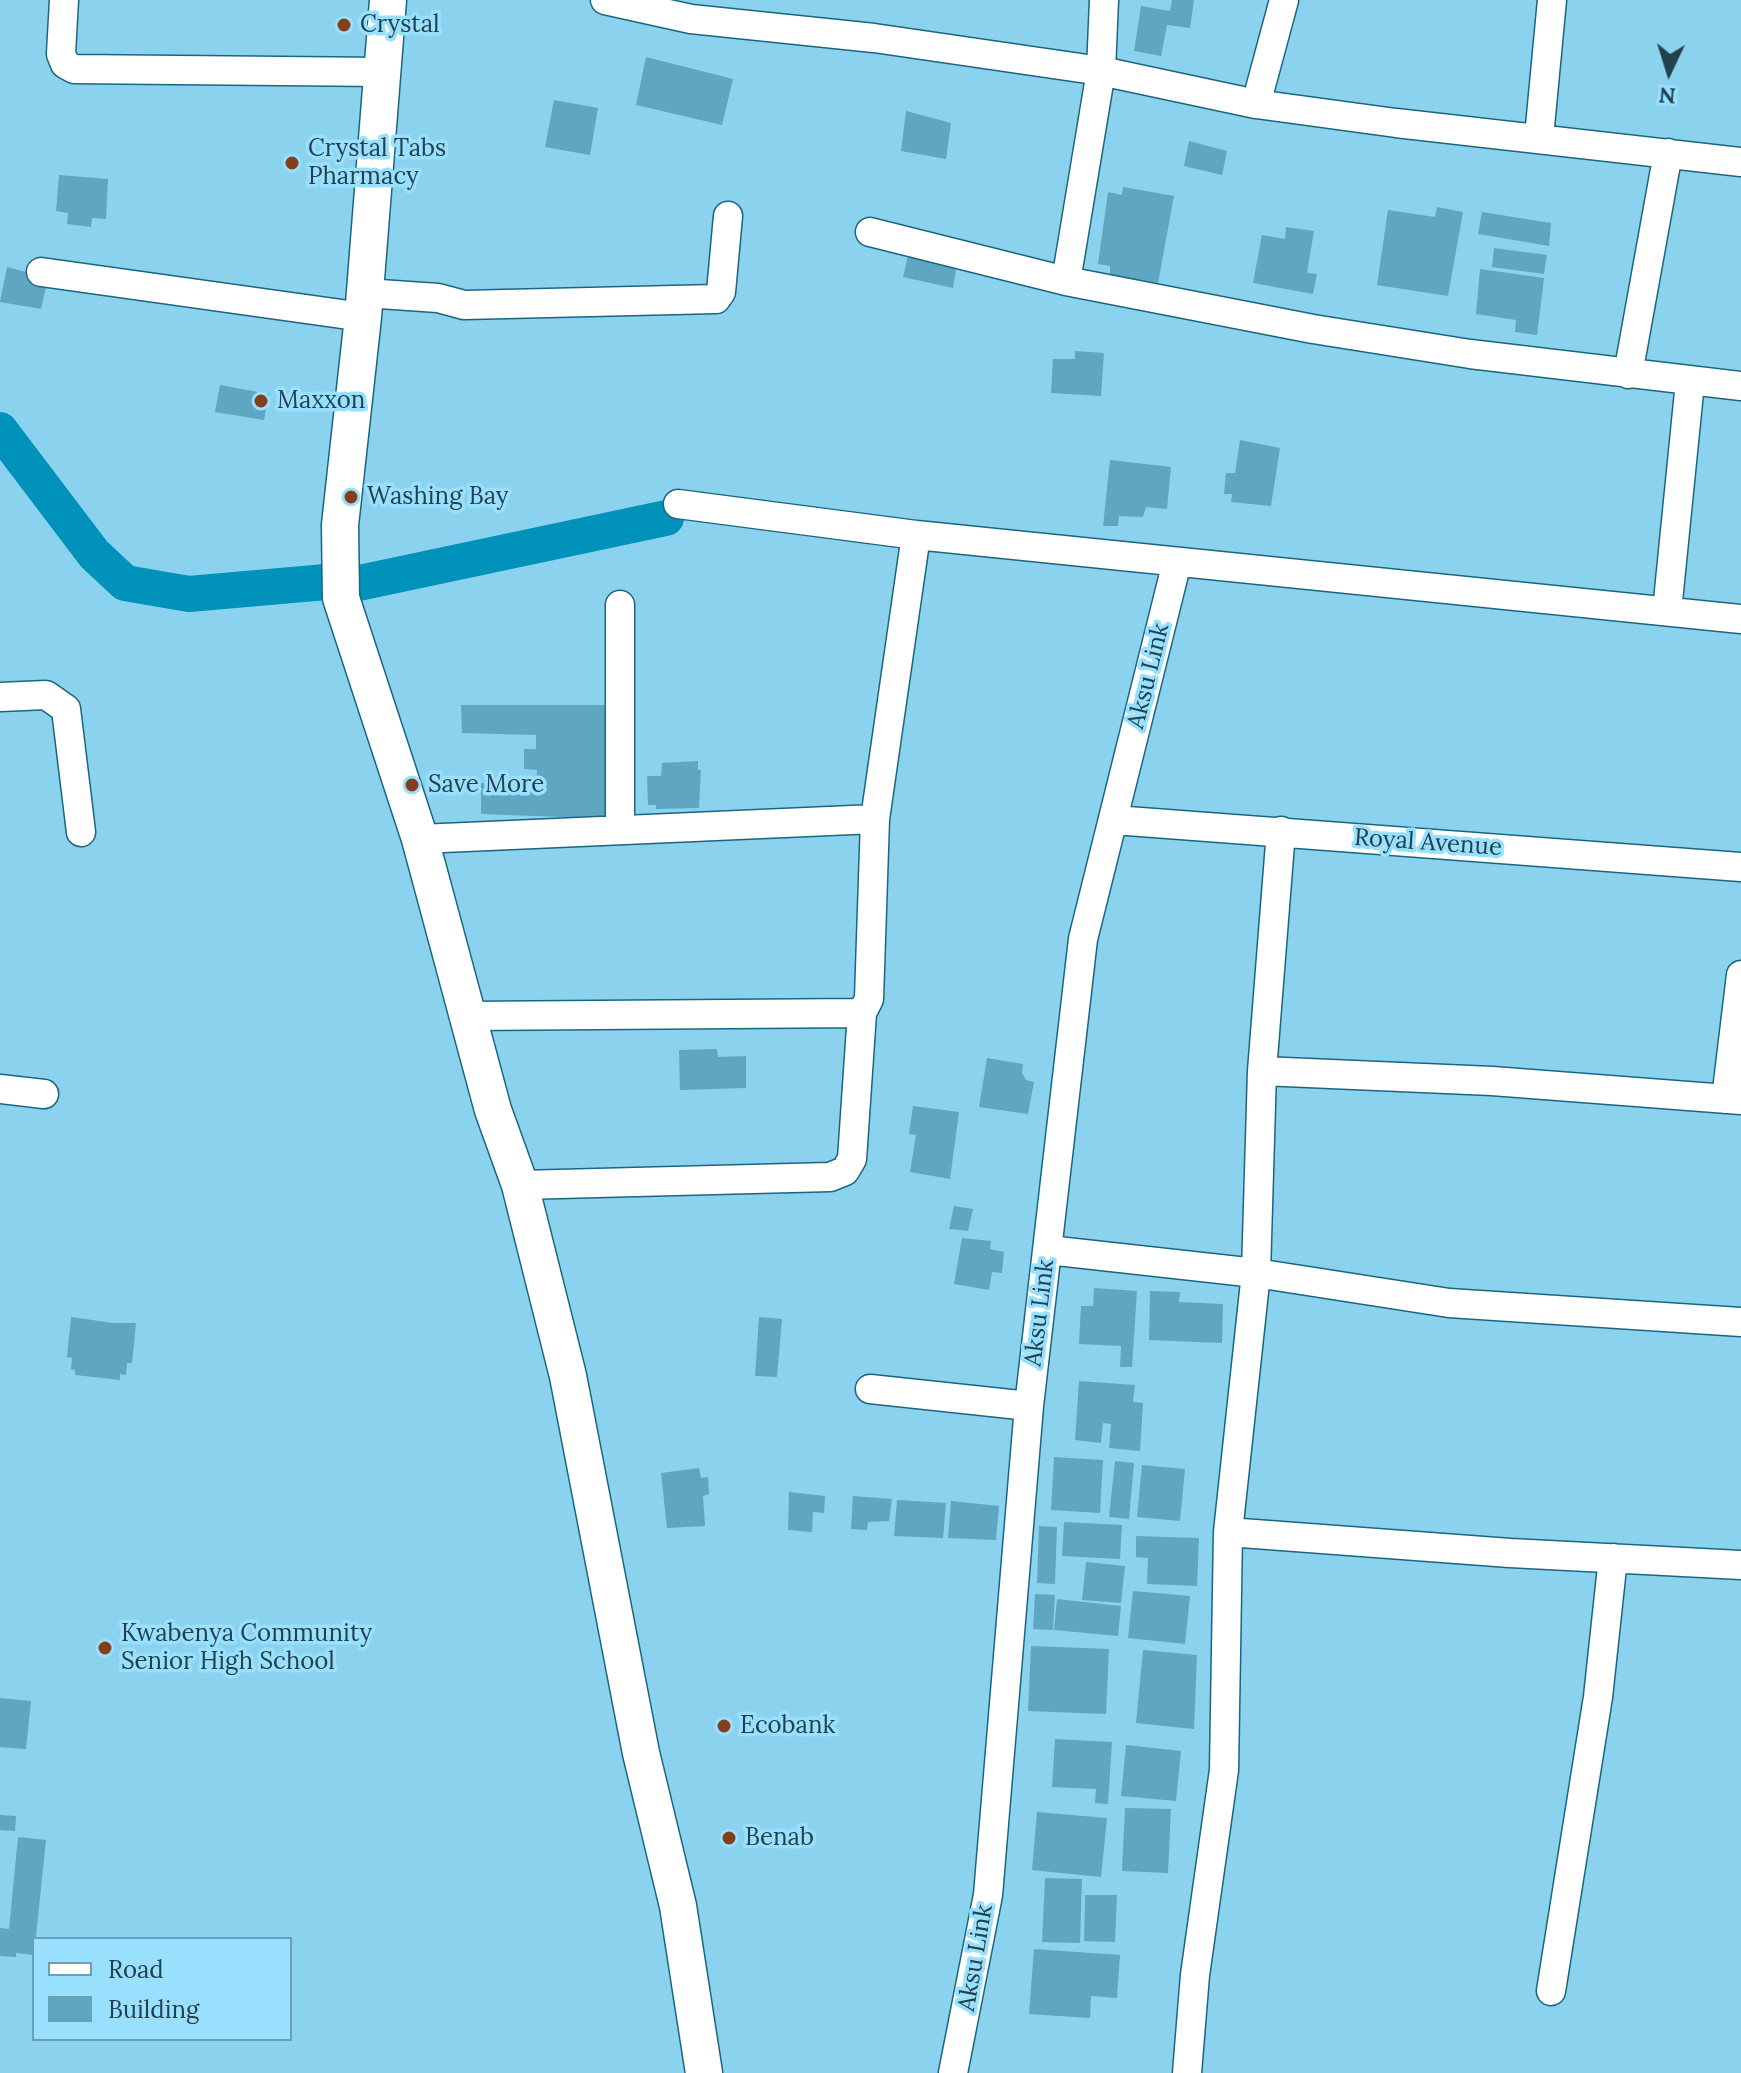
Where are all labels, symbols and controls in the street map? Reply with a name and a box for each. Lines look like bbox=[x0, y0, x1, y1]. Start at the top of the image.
place label: Crystal bbox=[360, 11, 440, 39]
marker: Crystal bbox=[335, 16, 353, 34]
north arrow bbox=[1629, 32, 1709, 112]
text: N bbox=[1658, 81, 1677, 111]
place label: Crystal Tabs Pharmacy bbox=[308, 135, 446, 191]
marker: Crystal Tabs Pharmacy bbox=[283, 154, 301, 172]
place label: Maxxon bbox=[277, 387, 365, 415]
marker: Maxxon bbox=[252, 392, 270, 410]
place label: Washing Bay bbox=[367, 483, 508, 511]
marker: Washing Bay bbox=[342, 488, 360, 506]
street label: Aksu Link bbox=[1122, 620, 1176, 732]
place label: Save More bbox=[428, 771, 544, 799]
marker: Save More bbox=[403, 776, 421, 794]
street label: Royal Avenue bbox=[1353, 823, 1503, 863]
street label: Aksu Link bbox=[1019, 1258, 1061, 1368]
place label: Kwabenya Community Senior High School bbox=[121, 1620, 372, 1676]
marker: Kwabenya Community Senior High School bbox=[96, 1639, 114, 1657]
place label: Ecobank bbox=[740, 1712, 835, 1740]
marker: Ecobank bbox=[715, 1717, 733, 1735]
place label: Benab bbox=[745, 1824, 814, 1852]
marker: Benab bbox=[720, 1829, 738, 1847]
street label: Aksu Link bbox=[952, 1902, 1000, 2014]
legend bbox=[32, 1937, 292, 2041]
text: Road bbox=[108, 1954, 164, 1985]
text: Building bbox=[108, 1994, 199, 2025]

